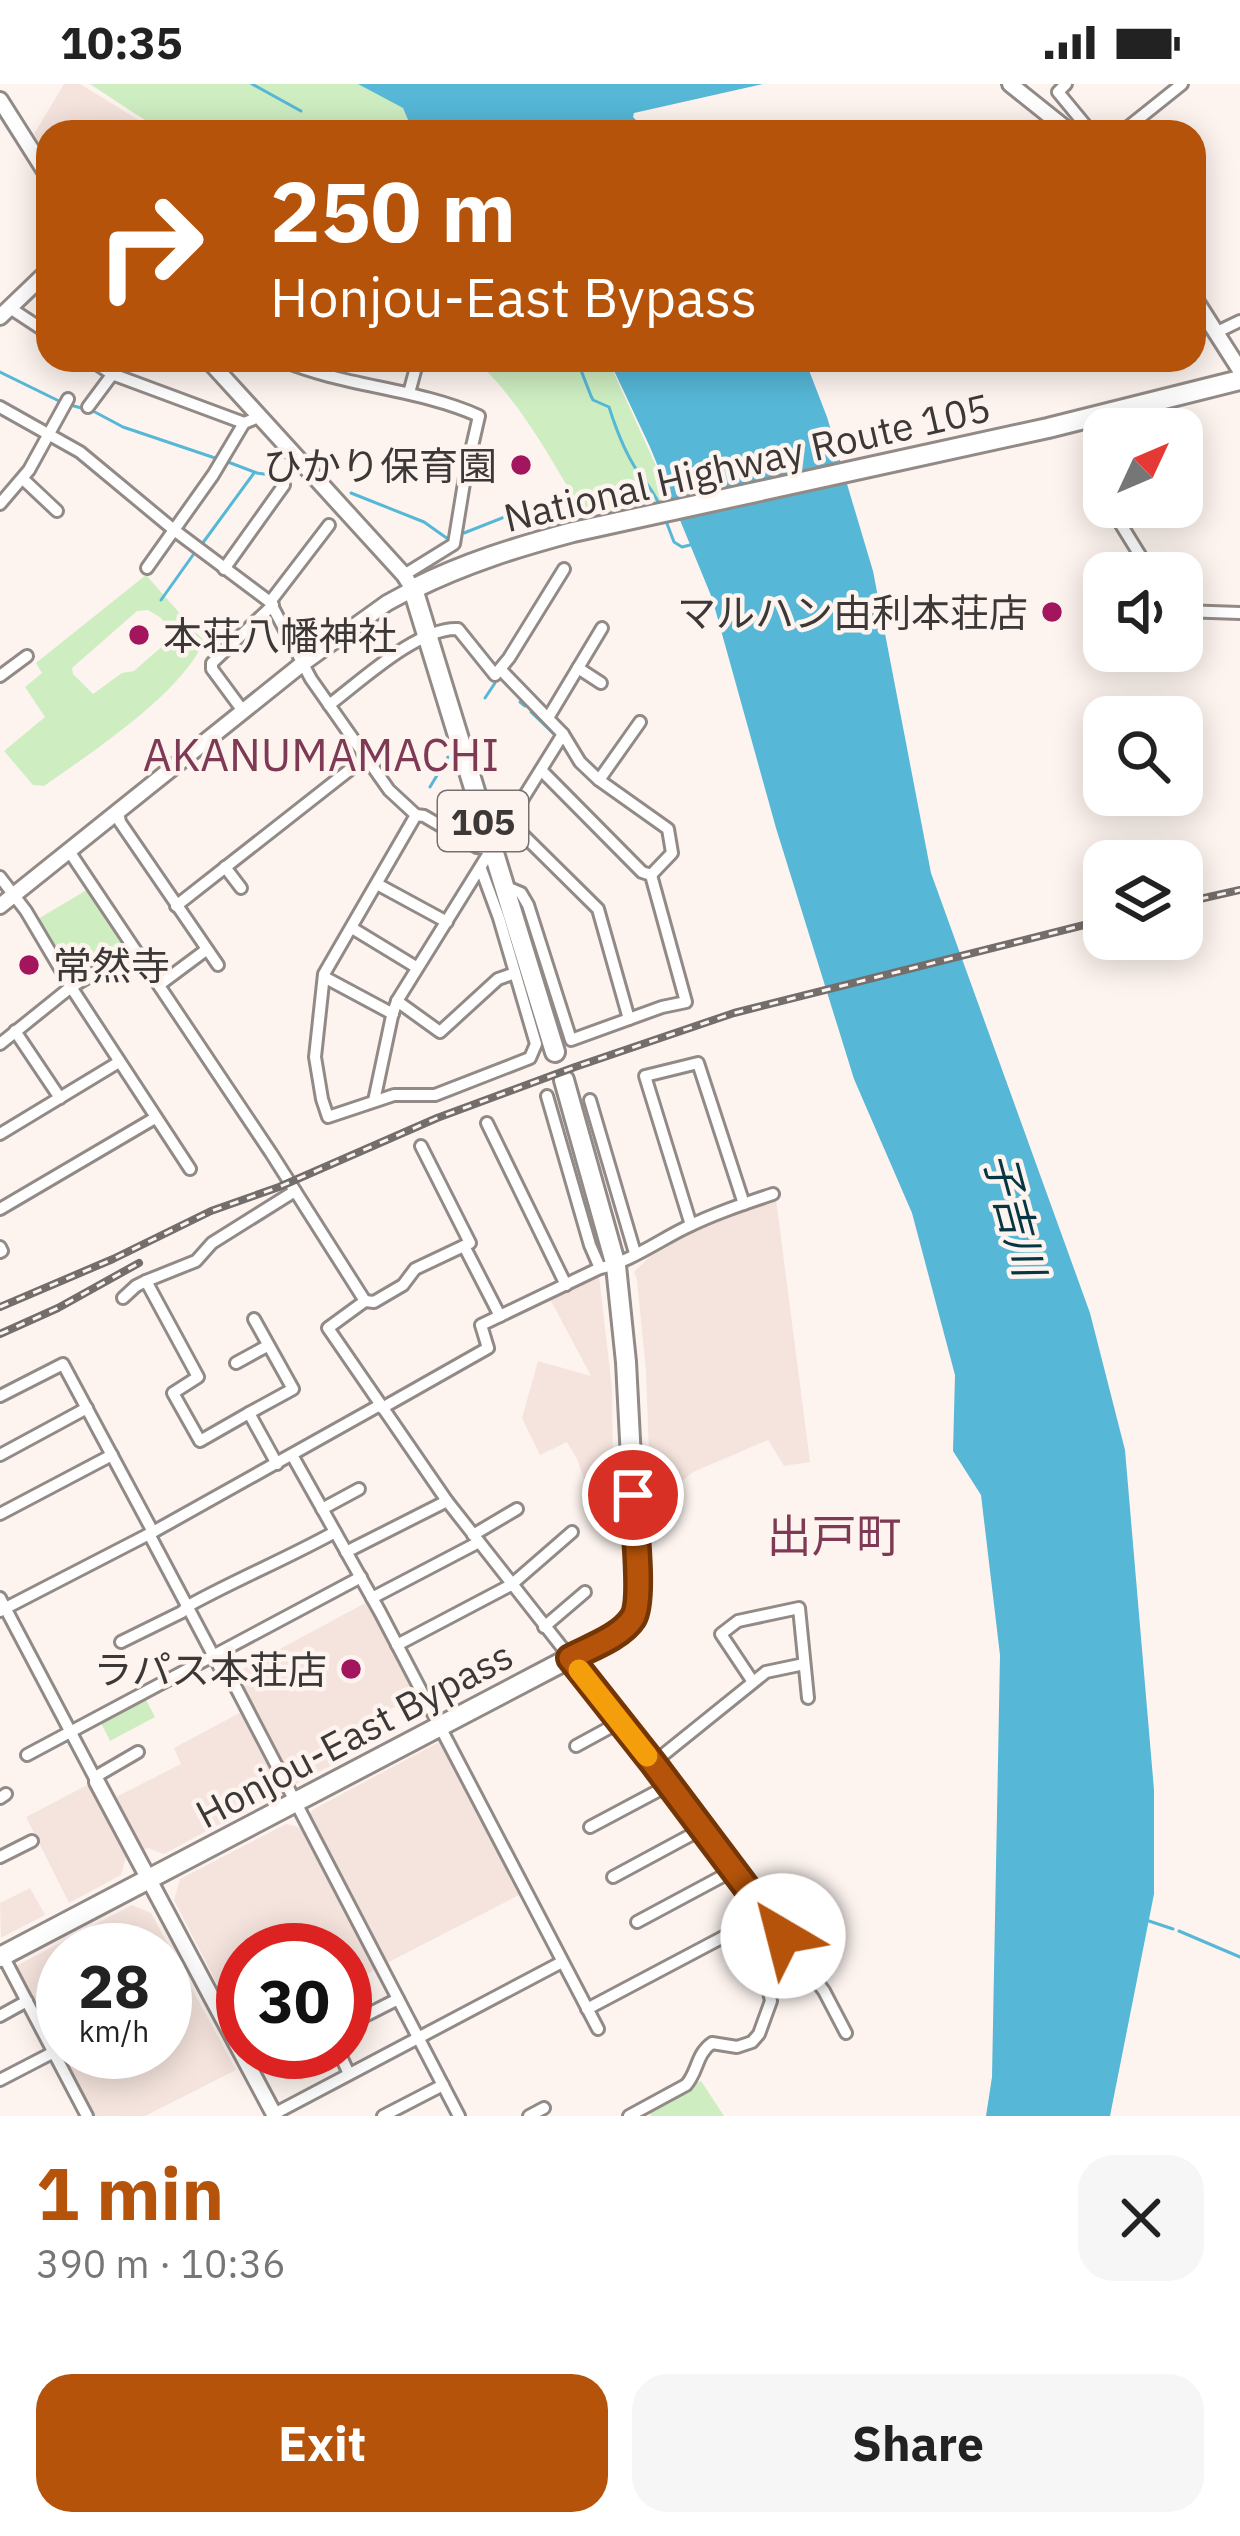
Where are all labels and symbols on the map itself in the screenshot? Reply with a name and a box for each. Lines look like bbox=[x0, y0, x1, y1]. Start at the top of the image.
street label: National Highway Route 105 bbox=[499, 381, 995, 543]
north arrow bbox=[1083, 408, 1203, 528]
place label: ひかり保育園 bbox=[263, 440, 497, 491]
marker: ひかり保育園 bbox=[508, 452, 534, 478]
place label: マルハン由利本荘店 bbox=[677, 587, 1028, 638]
marker: マルハン由利本荘店 bbox=[1039, 599, 1065, 625]
place label: 本荘八幡神社 bbox=[163, 610, 397, 661]
marker: 本荘八幡神社 bbox=[126, 622, 152, 648]
district label: AKANUMAMACHI bbox=[143, 725, 499, 783]
road number: 105 bbox=[438, 791, 528, 851]
place label: 常然寺 bbox=[53, 940, 170, 991]
marker: 常然寺 bbox=[16, 952, 42, 978]
water label: 子吉川 bbox=[972, 1146, 1059, 1286]
pin bbox=[582, 1444, 684, 1546]
district label: 出戸町 bbox=[766, 1506, 902, 1564]
street label: Honjou-East Bypass bbox=[187, 1629, 521, 1839]
place label: ラパス本荘店 bbox=[93, 1644, 327, 1695]
marker: ラパス本荘店 bbox=[338, 1656, 364, 1682]
position arrow bbox=[720, 1873, 846, 1999]
speed limit sign: 30 bbox=[216, 1923, 372, 2079]

